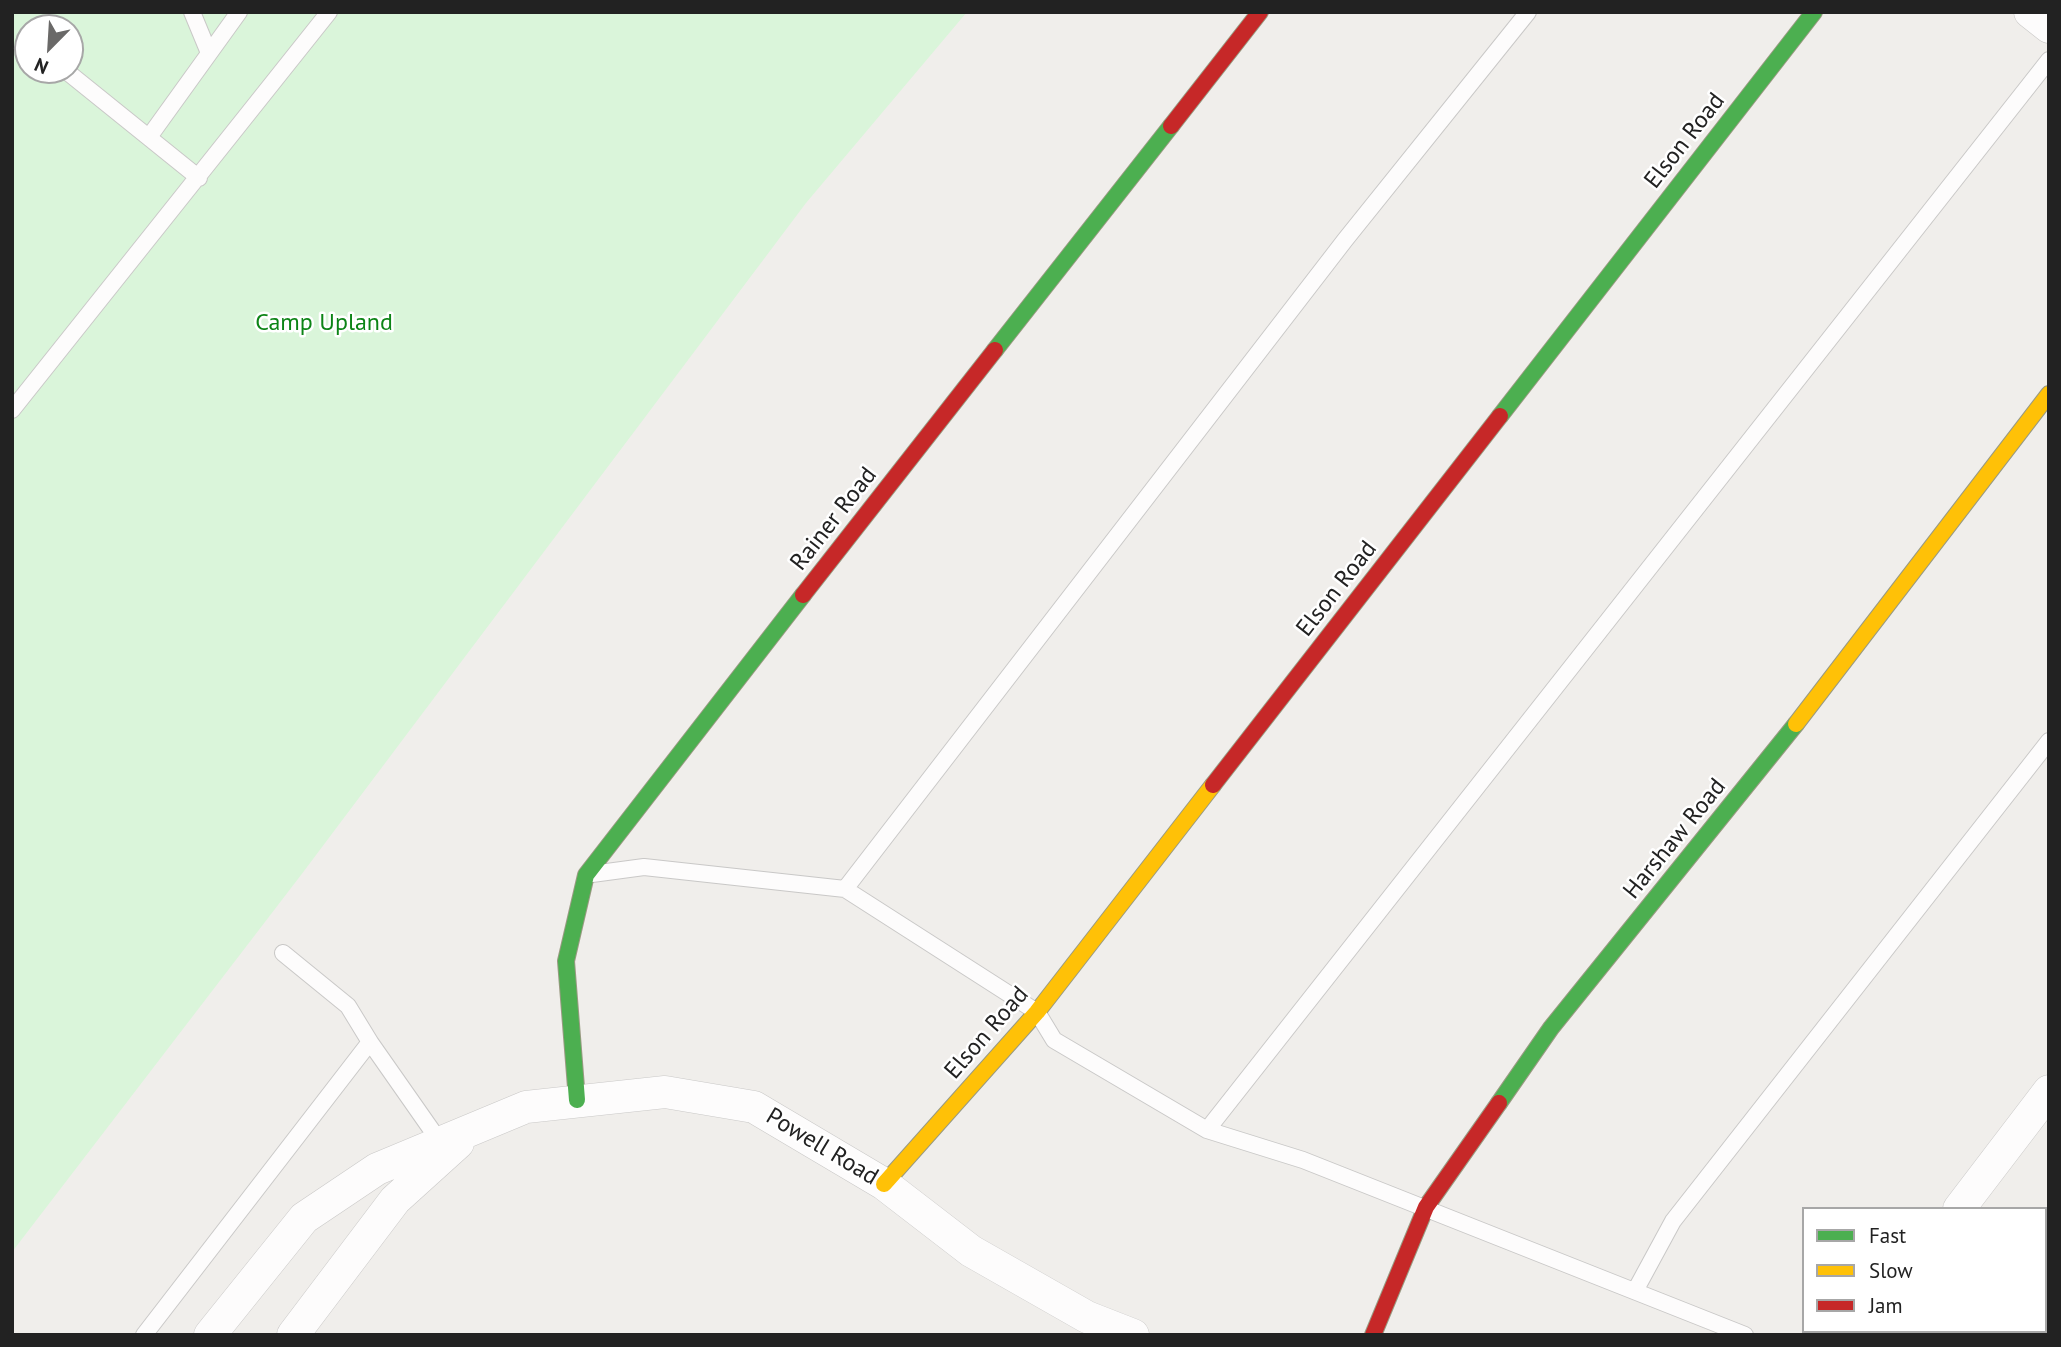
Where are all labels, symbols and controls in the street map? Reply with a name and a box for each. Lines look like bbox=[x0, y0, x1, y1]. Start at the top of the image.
north arrow bbox=[14, 14, 84, 84]
text: N bbox=[31, 53, 52, 80]
street label: Elson Road bbox=[1639, 88, 1731, 194]
park label: Camp Upland bbox=[255, 309, 393, 337]
street label: Rainer Road bbox=[785, 462, 883, 576]
street label: Elson Road bbox=[1291, 536, 1383, 642]
street label: Harshaw Road bbox=[1618, 773, 1732, 905]
street label: Elson Road bbox=[939, 981, 1035, 1085]
street label: Powell Road bbox=[761, 1102, 883, 1192]
legend bbox=[1802, 1207, 2047, 1333]
text: Fast bbox=[1869, 1222, 1906, 1249]
text: Slow bbox=[1869, 1257, 1913, 1284]
text: Jam bbox=[1869, 1292, 1903, 1319]

